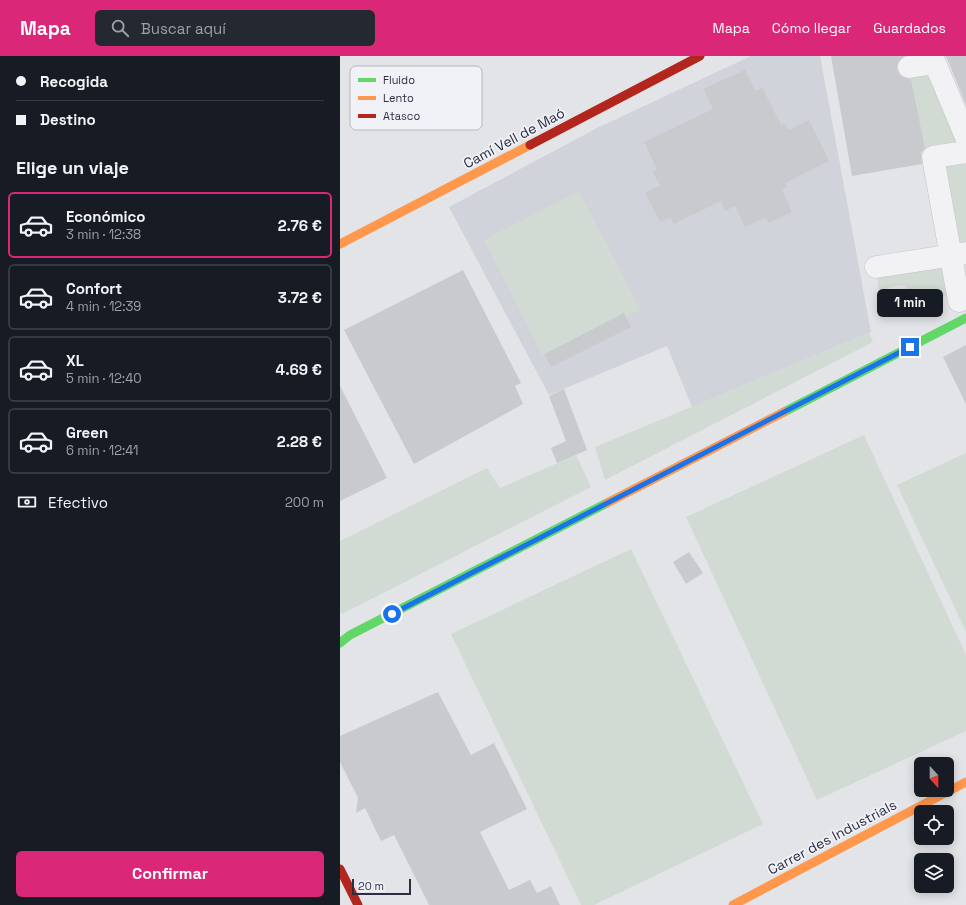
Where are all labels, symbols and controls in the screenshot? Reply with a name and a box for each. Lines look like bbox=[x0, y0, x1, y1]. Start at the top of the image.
search box bbox=[95, 10, 375, 46]
text: Mapa bbox=[20, 16, 71, 41]
icon: search bbox=[109, 17, 131, 39]
text: Buscar aquí bbox=[141, 19, 226, 38]
text: Mapa bbox=[713, 19, 750, 37]
text: Cómo llegar bbox=[772, 19, 851, 37]
text: Guardados bbox=[873, 19, 946, 37]
legend bbox=[350, 66, 482, 130]
text: Recogida bbox=[40, 72, 108, 91]
text: Fluido bbox=[383, 73, 415, 87]
text: Lento bbox=[383, 91, 414, 105]
street label: Camí Vell de Maó bbox=[460, 104, 568, 172]
text: Atasco bbox=[383, 109, 420, 123]
text: Destino bbox=[40, 110, 96, 129]
text: Elige un viaje bbox=[16, 156, 129, 179]
icon: car bbox=[18, 207, 54, 243]
text: Económico bbox=[66, 207, 145, 226]
text: 2.76 € bbox=[278, 216, 322, 235]
text: 3 min · 12:38 bbox=[66, 226, 141, 243]
icon: car bbox=[18, 279, 54, 315]
text: Confort bbox=[66, 279, 122, 298]
text: 3.72 € bbox=[278, 288, 322, 307]
callout: 1 min bbox=[877, 289, 943, 317]
text: 1 min bbox=[894, 294, 926, 311]
text: 4 min · 12:39 bbox=[66, 298, 141, 315]
route end bbox=[901, 338, 919, 356]
icon: car bbox=[18, 351, 54, 387]
text: XL bbox=[66, 351, 84, 370]
text: 4.69 € bbox=[276, 360, 322, 379]
text: 5 min · 12:40 bbox=[66, 370, 142, 387]
icon: car bbox=[18, 423, 54, 459]
text: Green bbox=[66, 423, 108, 442]
text: 2.28 € bbox=[277, 432, 322, 451]
text: 6 min · 12:41 bbox=[66, 442, 139, 459]
icon: cash bbox=[16, 491, 38, 513]
text: Efectivo bbox=[48, 493, 108, 512]
text: 200 m bbox=[285, 494, 324, 511]
route start bbox=[383, 605, 401, 623]
north arrow bbox=[914, 757, 954, 797]
map controls bbox=[914, 757, 954, 893]
street label: Carrer des Industrials bbox=[764, 795, 900, 879]
button: locate bbox=[914, 805, 954, 845]
button: Confirmar bbox=[16, 851, 324, 897]
button: layers bbox=[914, 853, 954, 893]
scale bar bbox=[352, 877, 411, 896]
text: 20 m bbox=[358, 879, 384, 893]

